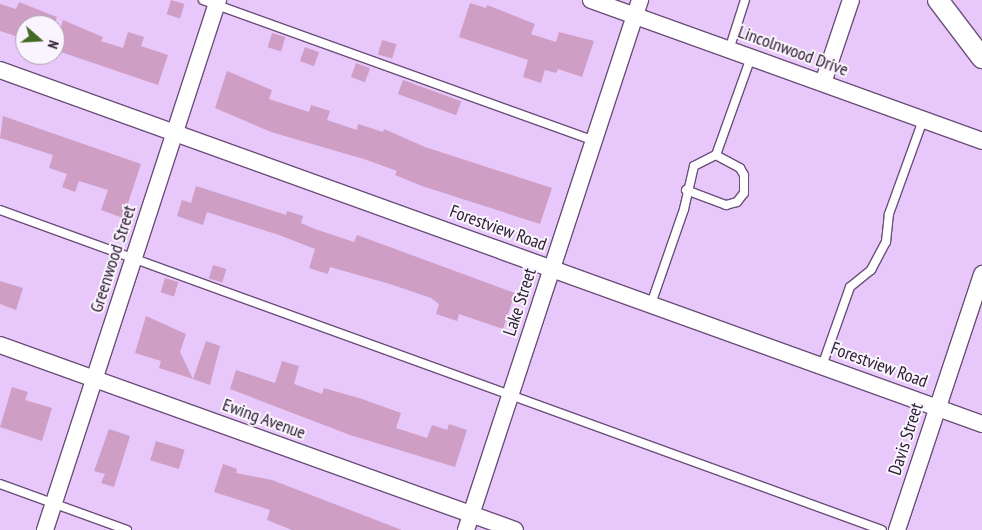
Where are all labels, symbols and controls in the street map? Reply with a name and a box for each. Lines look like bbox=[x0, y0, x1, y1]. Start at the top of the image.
north arrow bbox=[15, 15, 65, 65]
street label: Lincolnwood Drive bbox=[735, 21, 851, 81]
text: N bbox=[43, 38, 63, 51]
street label: Forestview Road bbox=[446, 200, 550, 256]
street label: Greenwood Street bbox=[86, 203, 140, 315]
street label: Lake Street bbox=[499, 266, 541, 338]
street label: Forestview Road bbox=[827, 337, 931, 393]
street label: Ewing Avenue bbox=[219, 394, 309, 444]
street label: Davis Street bbox=[884, 400, 928, 478]

